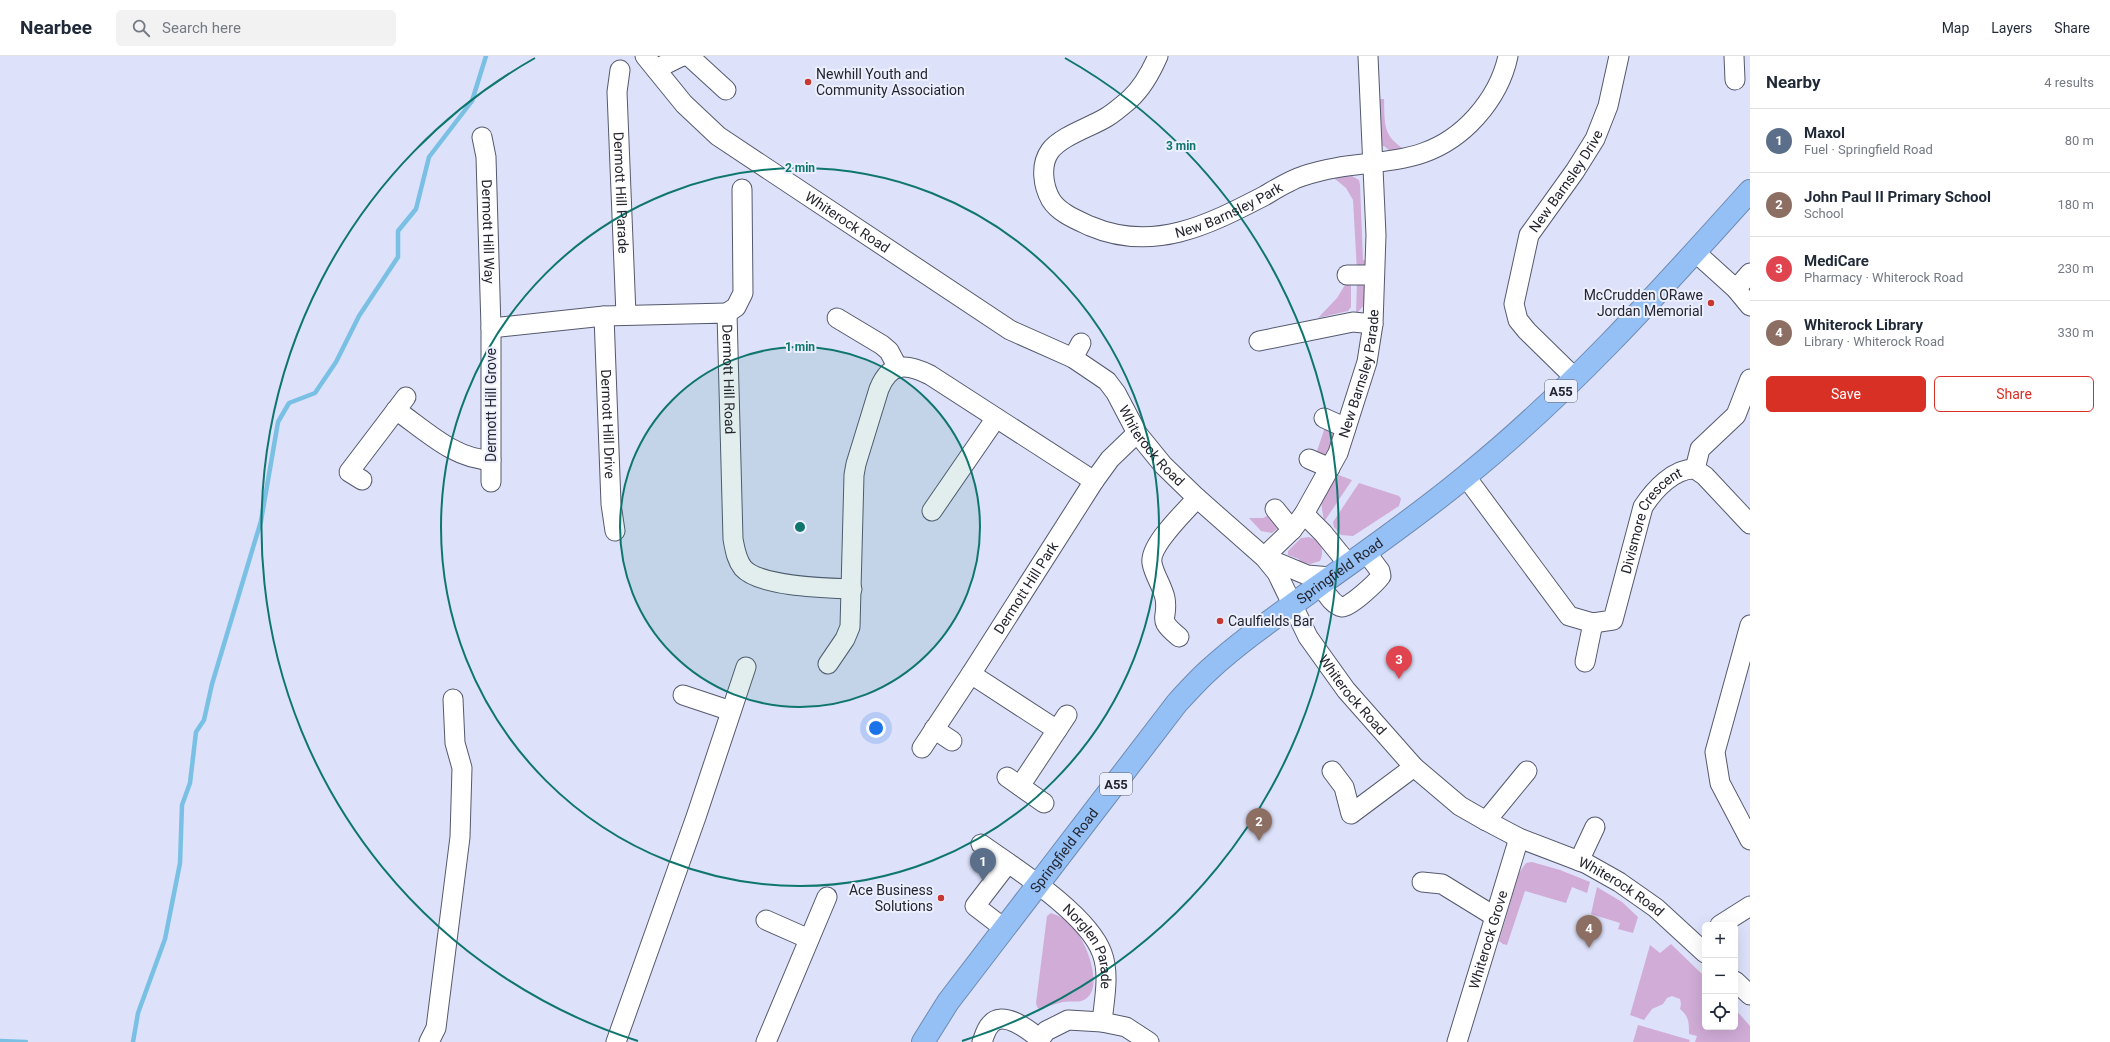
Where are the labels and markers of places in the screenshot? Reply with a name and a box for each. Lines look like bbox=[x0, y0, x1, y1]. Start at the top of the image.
place label: Newhill Youth and Community Association bbox=[816, 66, 965, 98]
marker: Newhill Youth and Community Association bbox=[803, 77, 813, 87]
place label: McCrudden ORawe Jordan Memorial bbox=[1584, 287, 1703, 319]
marker: McCrudden ORawe Jordan Memorial bbox=[1706, 298, 1716, 308]
centre of rings bbox=[793, 520, 807, 534]
place label: Caulfields Bar bbox=[1228, 613, 1314, 629]
marker: Caulfields Bar bbox=[1215, 616, 1225, 626]
pin: 3 bbox=[1386, 646, 1412, 679]
pin: 2 bbox=[1246, 808, 1272, 841]
pin: 1 bbox=[970, 848, 996, 881]
place label: Ace Business Solutions bbox=[849, 882, 933, 914]
marker: Ace Business Solutions bbox=[936, 893, 946, 903]
pin: 4 bbox=[1576, 915, 1602, 948]

